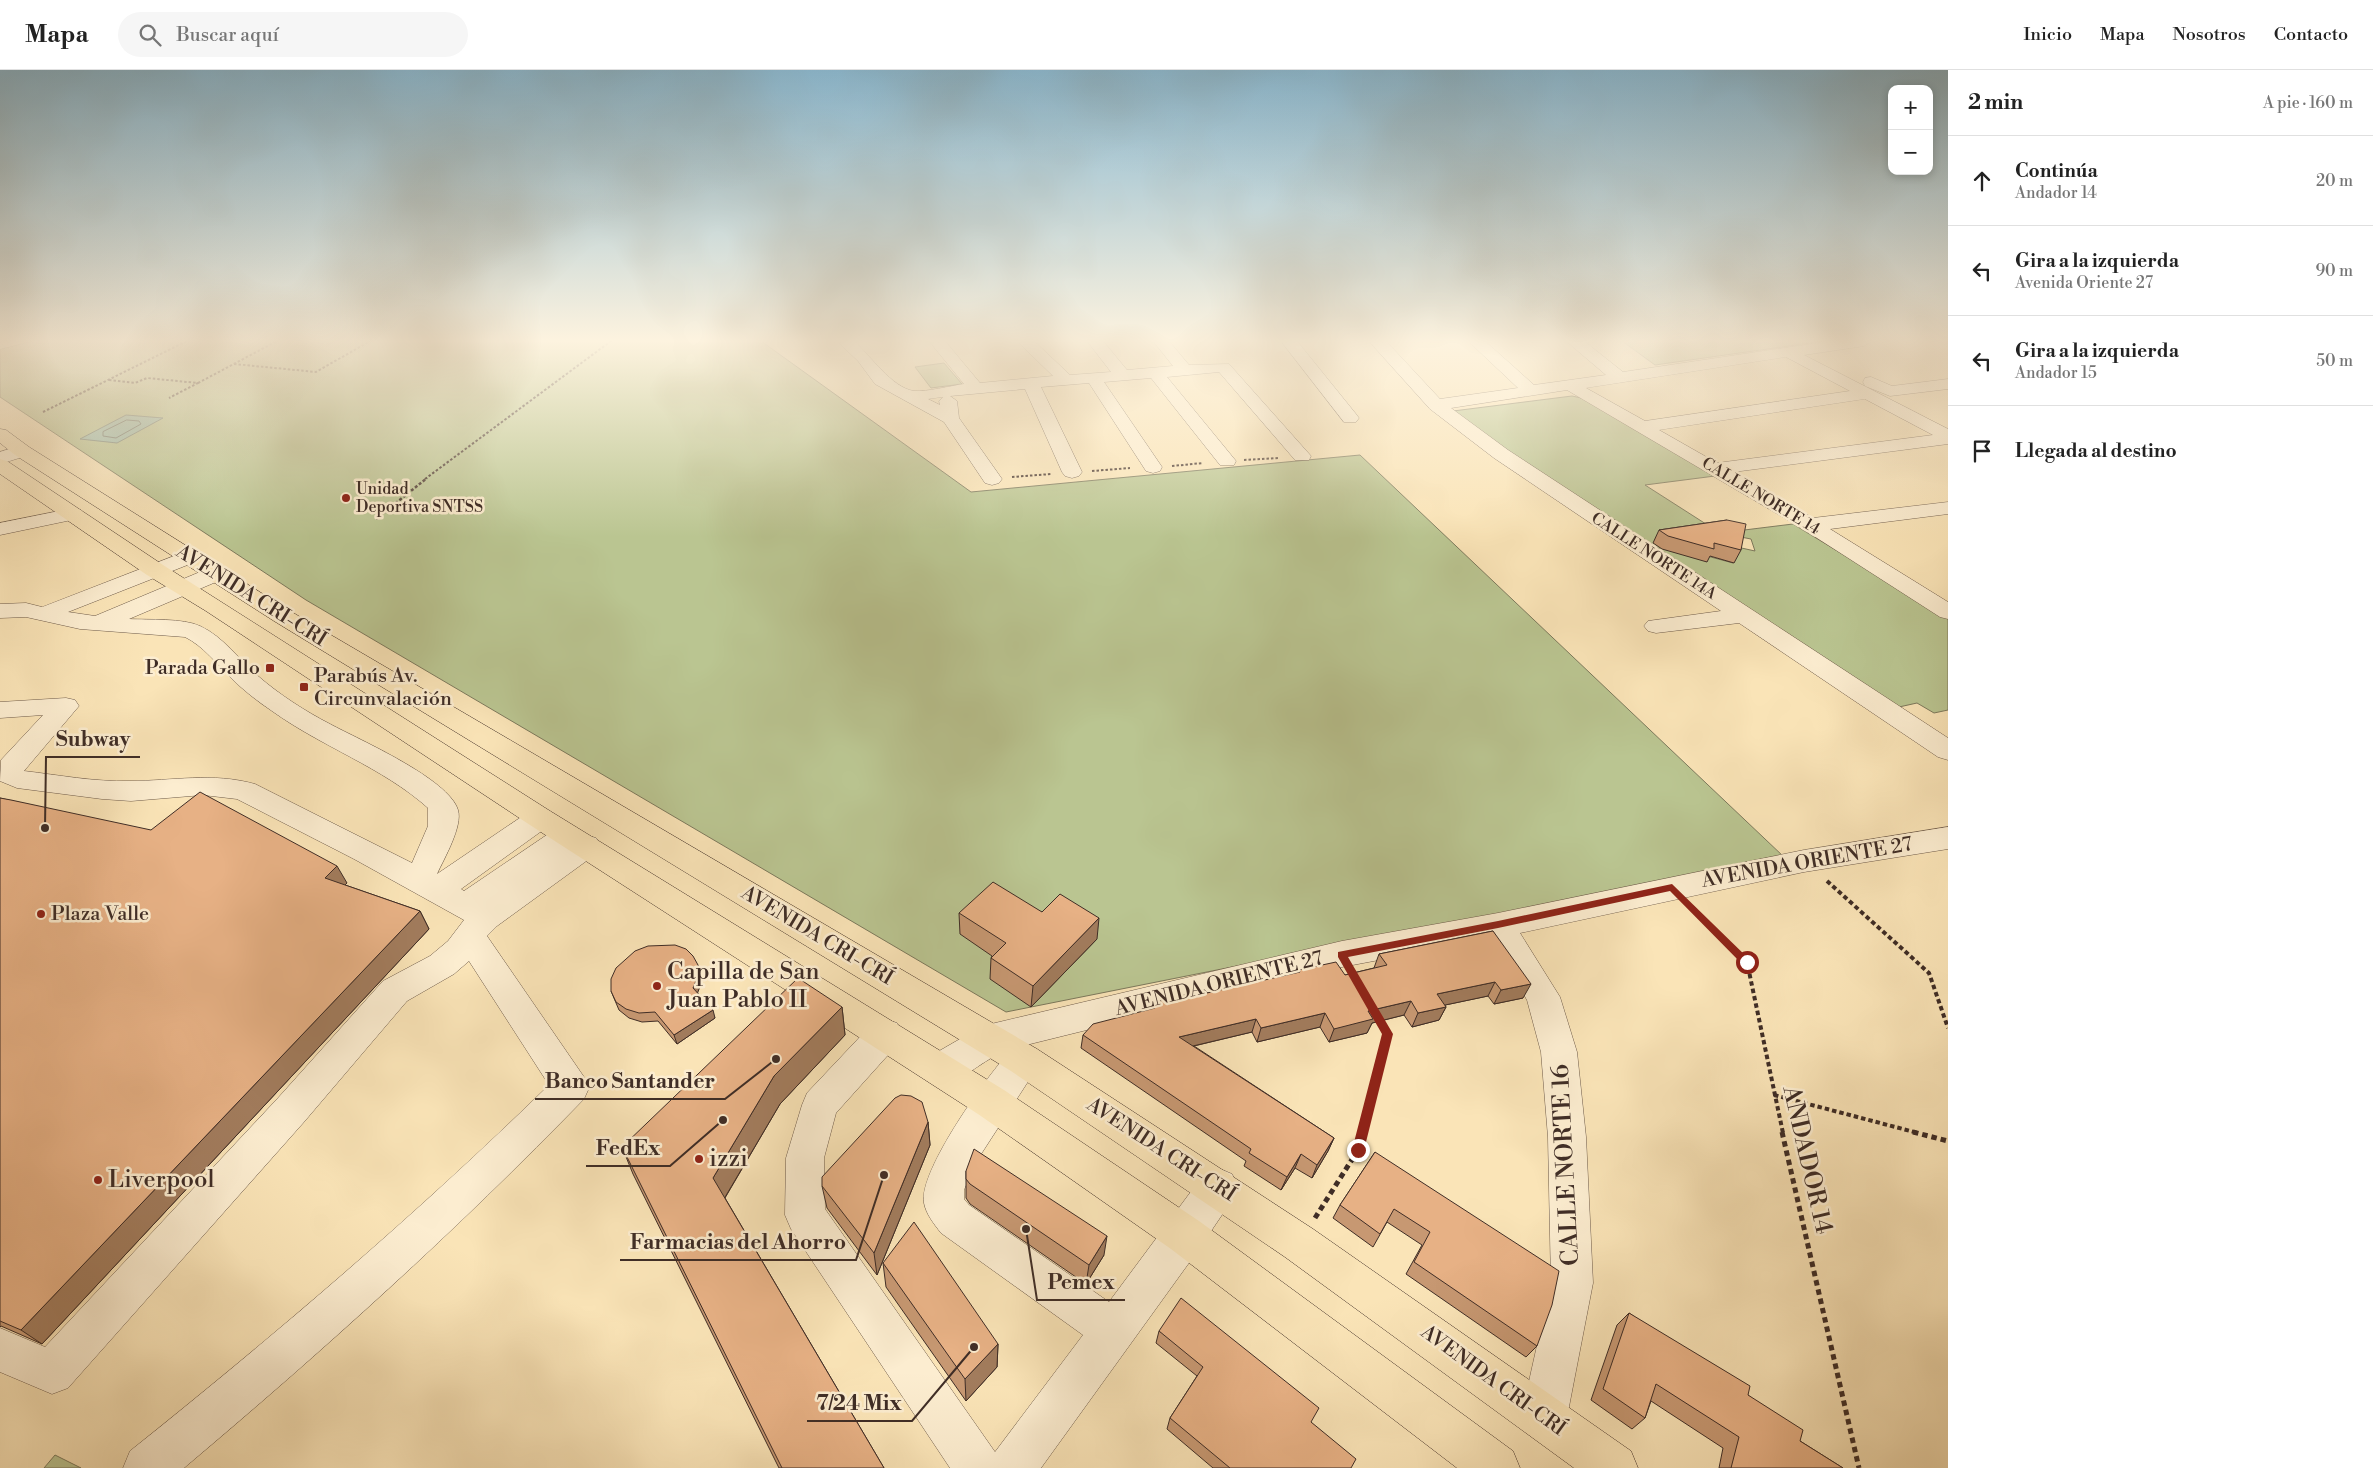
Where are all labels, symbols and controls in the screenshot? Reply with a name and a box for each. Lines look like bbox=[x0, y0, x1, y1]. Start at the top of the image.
search box bbox=[118, 12, 468, 57]
text: Mapa bbox=[25, 20, 88, 50]
icon: search bbox=[136, 21, 164, 49]
text: Buscar aquí bbox=[176, 23, 279, 47]
text: Inicio bbox=[2023, 23, 2072, 46]
text: Mapa bbox=[2100, 23, 2145, 46]
text: Nosotros bbox=[2173, 23, 2246, 46]
text: Contacto bbox=[2274, 23, 2348, 46]
map controls bbox=[1888, 85, 1933, 175]
button: + bbox=[1888, 85, 1933, 130]
text: 2 min bbox=[1968, 90, 2023, 116]
text: A pie · 160 m bbox=[2263, 93, 2353, 113]
button: − bbox=[1888, 130, 1933, 175]
text: Continúa bbox=[2015, 159, 2098, 183]
icon: ahead bbox=[1968, 167, 1996, 195]
text: 20 m bbox=[2316, 171, 2353, 191]
text: Andador 14 bbox=[2015, 183, 2097, 203]
text: Gira a la izquierda bbox=[2015, 249, 2179, 273]
icon: left bbox=[1968, 257, 1996, 285]
text: 90 m bbox=[2315, 261, 2353, 281]
text: Avenida Oriente 27 bbox=[2015, 273, 2153, 293]
text: Gira a la izquierda bbox=[2015, 339, 2179, 363]
icon: left bbox=[1968, 347, 1996, 375]
text: 50 m bbox=[2316, 351, 2353, 371]
text: Andador 15 bbox=[2015, 363, 2097, 383]
icon: arrive bbox=[1968, 437, 1996, 465]
text: Llegada al destino bbox=[2015, 439, 2177, 463]
street label: CALLE NORTE 14 bbox=[1698, 453, 1824, 539]
place label: Unidad Deportiva SNTSS bbox=[356, 479, 483, 517]
marker: Unidad Deportiva SNTSS bbox=[340, 492, 352, 504]
street label: CALLE NORTE 14A bbox=[1588, 508, 1721, 605]
street label: AVENIDA CRI-CRÍ bbox=[170, 538, 332, 653]
place label: Parada Gallo bbox=[145, 656, 260, 681]
marker: Parada Gallo bbox=[264, 662, 276, 674]
place label: Parabús Av. Circunvalación bbox=[314, 664, 452, 712]
marker: Parabús Av. Circunvalación bbox=[298, 681, 310, 693]
callout: Subway bbox=[46, 721, 140, 757]
text: Subway bbox=[56, 727, 131, 753]
street label: AVENIDA ORIENTE 27 bbox=[1699, 832, 1914, 894]
street label: AVENIDA CRI-CRÍ bbox=[736, 879, 898, 991]
place label: Plaza Valle bbox=[51, 902, 149, 927]
marker: Plaza Valle bbox=[35, 908, 47, 920]
street label: AVENIDA ORIENTE 27 bbox=[1111, 946, 1326, 1022]
route start bbox=[1736, 951, 1759, 974]
place label: Capilla de San Juan Pablo II bbox=[666, 957, 820, 1015]
marker: Capilla de San Juan Pablo II bbox=[651, 980, 663, 992]
callout: Banco Santander bbox=[535, 1063, 725, 1099]
street label: CALLE NORTE 16 bbox=[1546, 1063, 1586, 1267]
text: Banco Santander bbox=[545, 1069, 715, 1095]
street label: ANDADOR 14 bbox=[1775, 1082, 1839, 1237]
street label: AVENIDA CRI-CRÍ bbox=[1081, 1091, 1241, 1208]
callout: FedEx bbox=[586, 1130, 670, 1166]
text: FedEx bbox=[596, 1136, 661, 1162]
route end bbox=[1347, 1139, 1370, 1162]
place label: izzi bbox=[709, 1144, 748, 1174]
marker: izzi bbox=[693, 1153, 705, 1165]
place label: Liverpool bbox=[108, 1165, 215, 1195]
marker: Liverpool bbox=[92, 1174, 104, 1186]
callout: Farmacias del Ahorro bbox=[620, 1224, 856, 1260]
text: Farmacias del Ahorro bbox=[630, 1230, 846, 1256]
callout: Pemex bbox=[1037, 1264, 1125, 1300]
text: Pemex bbox=[1047, 1270, 1115, 1296]
street label: AVENIDA CRI-CRÍ bbox=[1415, 1319, 1571, 1442]
callout: 7/24 Mix bbox=[807, 1385, 912, 1421]
text: 7/24 Mix bbox=[816, 1391, 903, 1417]

